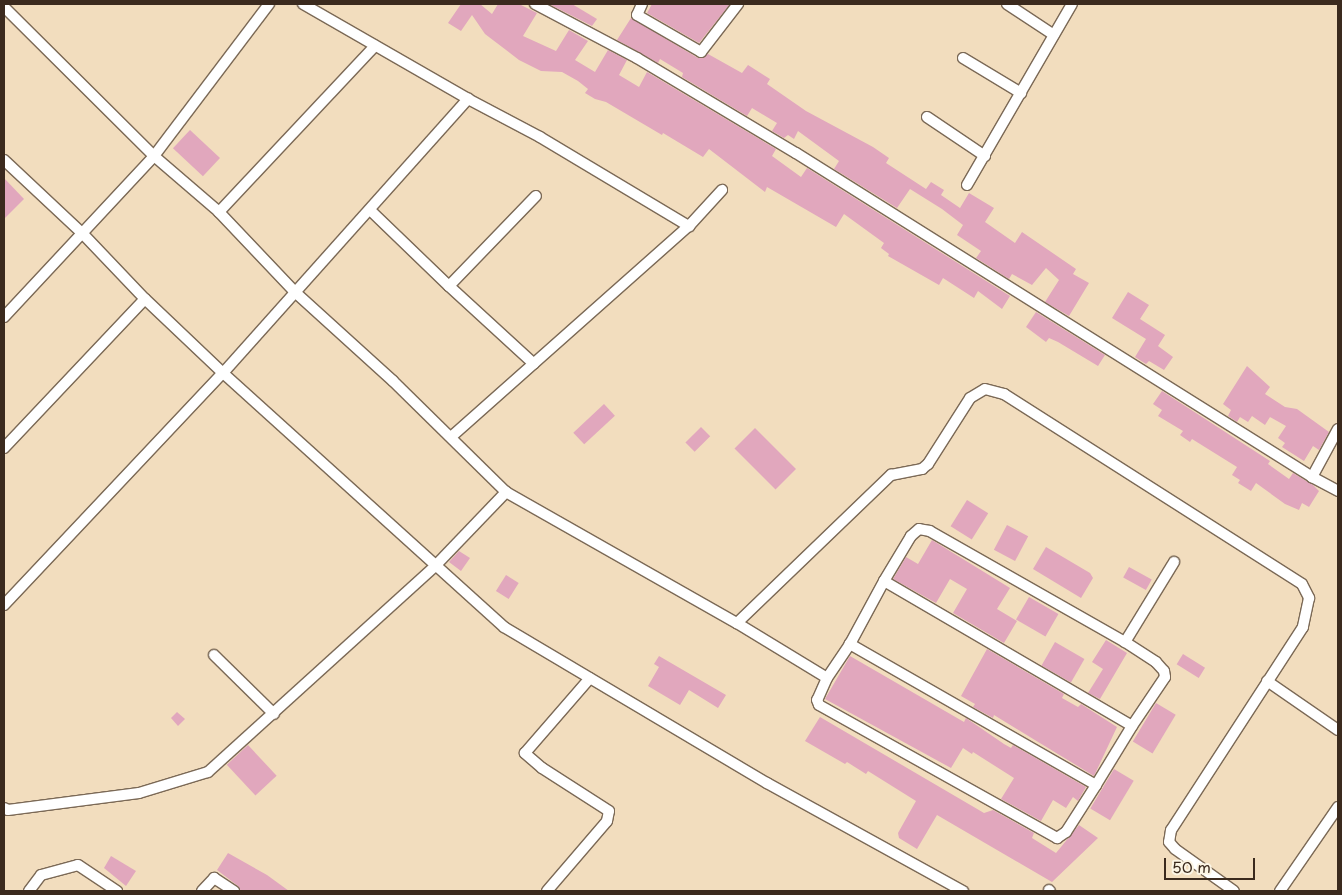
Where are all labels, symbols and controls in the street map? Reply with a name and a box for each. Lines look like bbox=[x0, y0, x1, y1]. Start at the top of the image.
scale bar bbox=[1167, 848, 1258, 880]
text: 50 m bbox=[1172, 855, 1211, 878]

